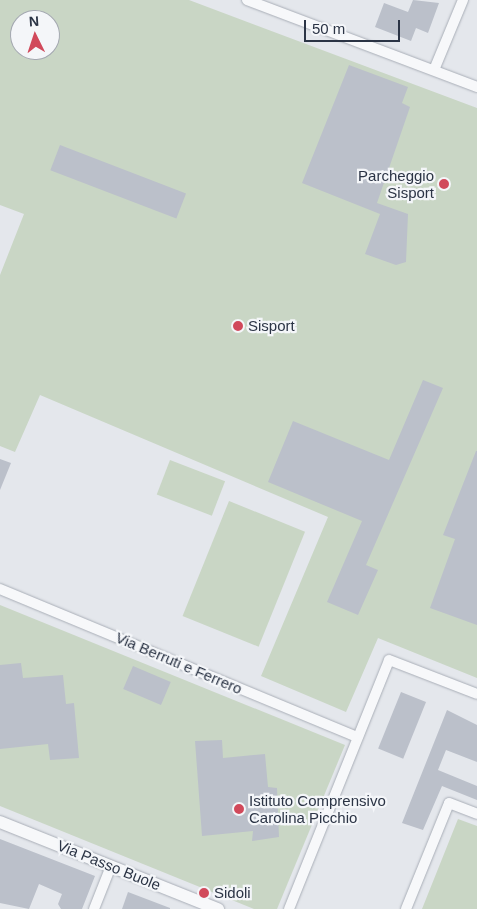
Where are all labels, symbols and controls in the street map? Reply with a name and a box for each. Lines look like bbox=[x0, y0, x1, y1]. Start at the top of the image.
north arrow bbox=[10, 10, 60, 60]
scale bar bbox=[307, 10, 403, 42]
text: N bbox=[28, 13, 40, 29]
text: 50 m bbox=[312, 20, 345, 37]
place label: Parcheggio Sisport bbox=[358, 166, 434, 201]
marker: Parcheggio Sisport bbox=[438, 178, 450, 190]
place label: Sisport bbox=[248, 317, 295, 335]
marker: Sisport bbox=[232, 320, 244, 332]
street label: Via Berruti e Ferrero bbox=[113, 628, 245, 698]
place label: Istituto Comprensivo Carolina Picchio bbox=[249, 791, 386, 826]
marker: Istituto Comprensivo Carolina Picchio bbox=[233, 803, 245, 815]
street label: Via Passo Buole bbox=[55, 836, 163, 894]
place label: Sidoli bbox=[214, 884, 251, 902]
marker: Sidoli bbox=[198, 887, 210, 899]

